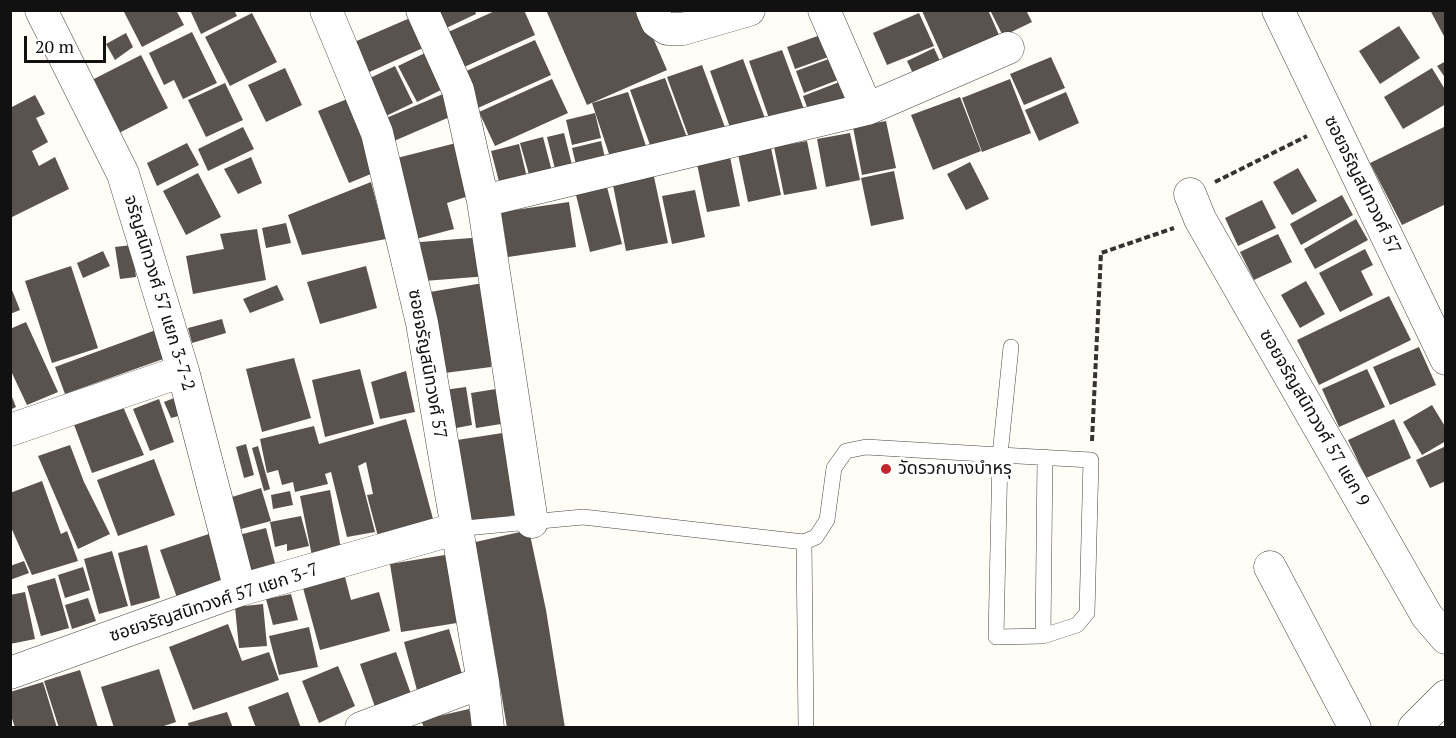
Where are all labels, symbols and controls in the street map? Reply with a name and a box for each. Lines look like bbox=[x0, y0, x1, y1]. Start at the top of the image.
scale bar bbox=[27, 24, 110, 62]
text: 20 m bbox=[35, 34, 74, 58]
street label: ซอยจรัญสนิทวงศ์ 57 bbox=[1319, 112, 1405, 258]
street label: จรัญสนิทวงศ์ 57 แยก 3-7-2 bbox=[119, 193, 199, 393]
street label: ซอยจรัญสนิทวงศ์ 57 bbox=[403, 288, 451, 440]
street label: ซอยจรัญสนิทวงศ์ 57 แยก 9 bbox=[1254, 326, 1374, 510]
place label: วัดรวกบางบำหรุ bbox=[898, 458, 1012, 480]
marker: วัดรวกบางบำหรุ bbox=[879, 462, 893, 476]
street label: ซอยจรัญสนิทวงศ์ 57 แยก 3-7 bbox=[107, 559, 321, 647]

